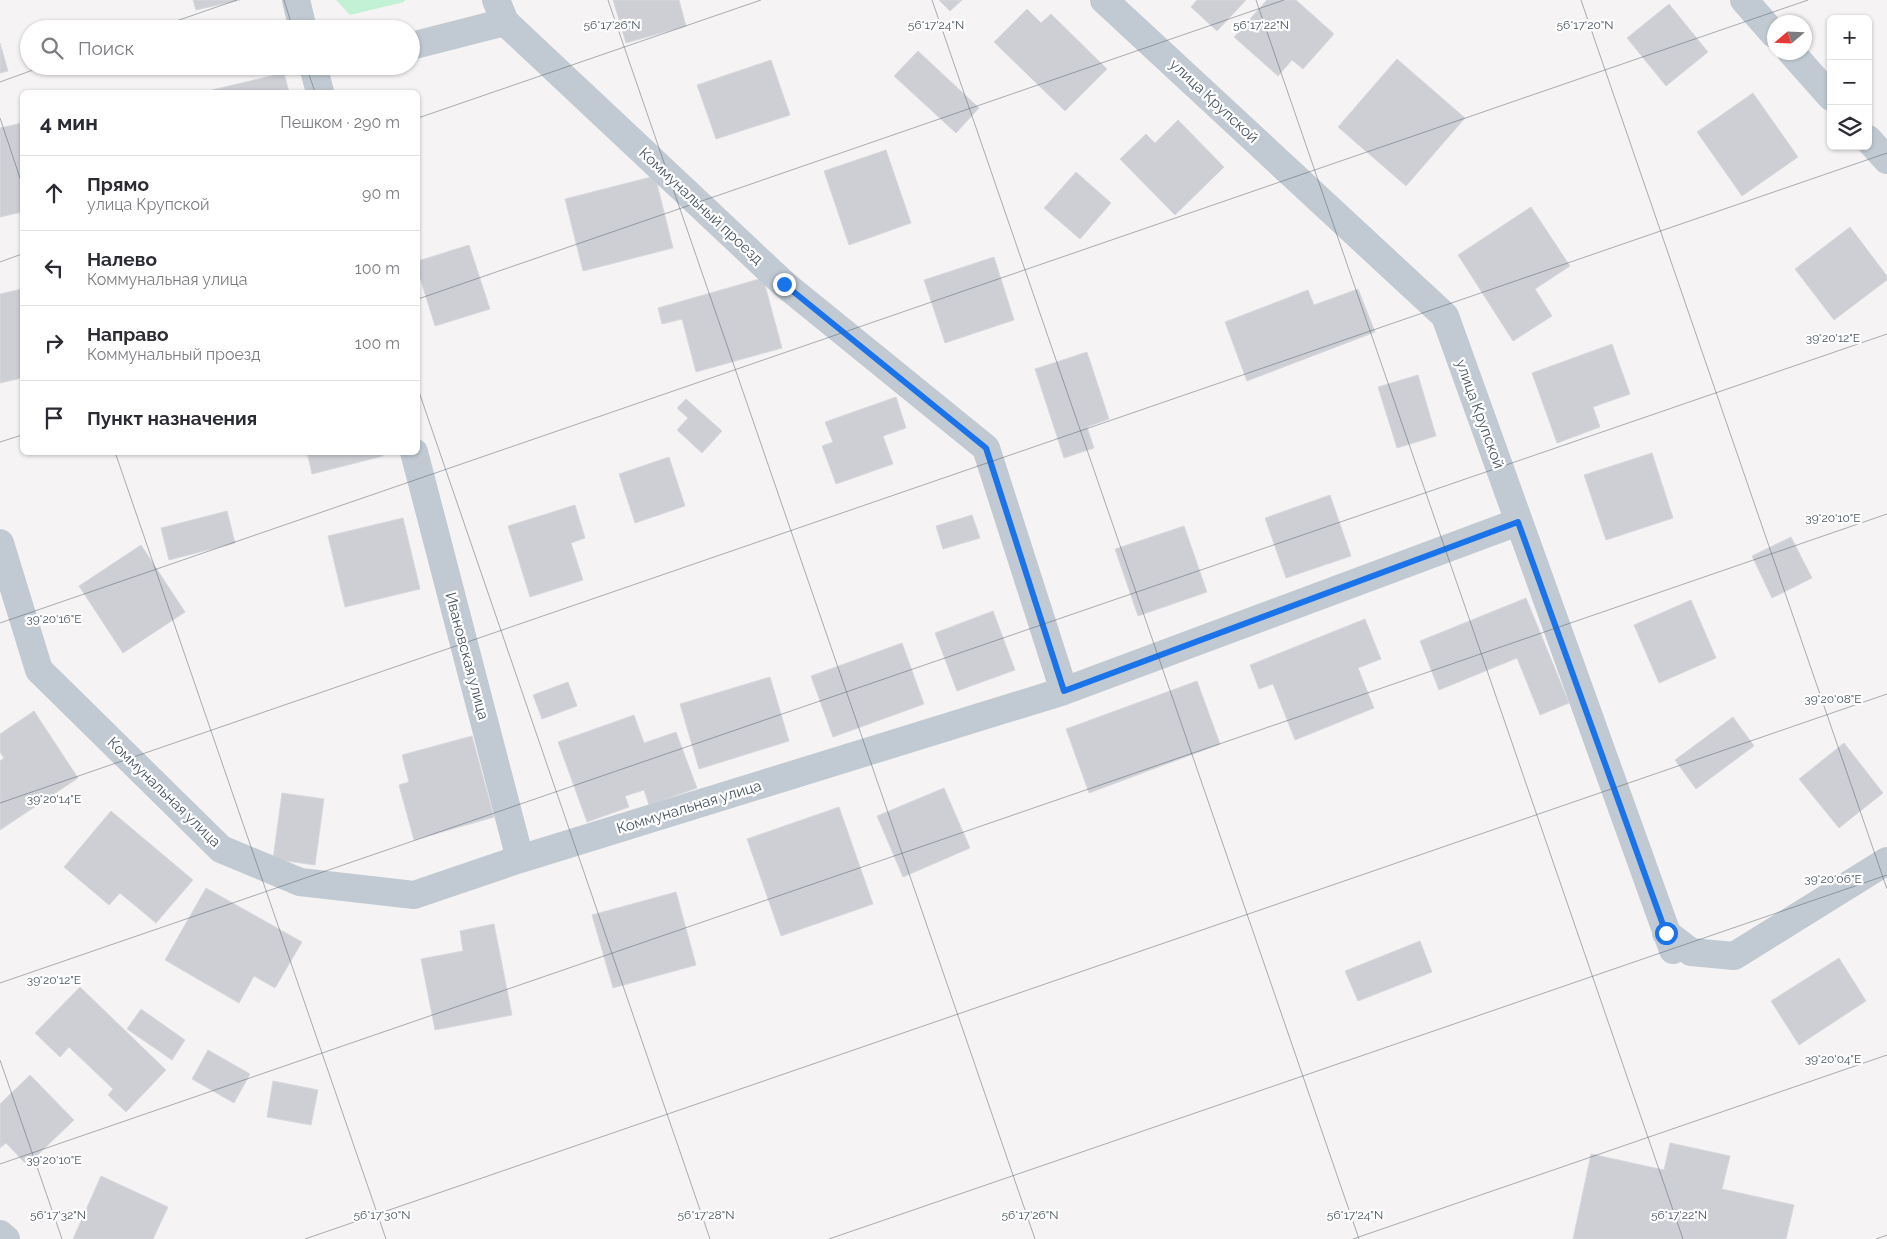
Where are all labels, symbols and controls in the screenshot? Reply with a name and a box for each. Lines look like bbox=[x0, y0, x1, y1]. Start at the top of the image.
north arrow bbox=[1767, 15, 1812, 60]
map controls bbox=[1827, 15, 1872, 150]
button: + bbox=[1827, 15, 1872, 60]
text: 56°17'26"N bbox=[583, 18, 641, 32]
text: 56°17'24"N bbox=[908, 18, 964, 32]
text: 56°17'22"N bbox=[1233, 18, 1289, 32]
text: 56°17'20"N bbox=[1556, 18, 1614, 32]
search box bbox=[20, 20, 420, 75]
icon: search bbox=[38, 34, 66, 62]
text: Поиск bbox=[78, 37, 134, 59]
street label: улица Крупской bbox=[1166, 55, 1262, 147]
button: − bbox=[1827, 60, 1872, 105]
button: layers bbox=[1827, 105, 1872, 150]
text: 4 мин bbox=[40, 110, 98, 135]
text: Пешком · 290 m bbox=[280, 113, 400, 132]
street label: Коммунальный проезд bbox=[635, 144, 767, 268]
text: Прямо bbox=[87, 173, 149, 195]
icon: ahead bbox=[40, 179, 68, 207]
text: 90 m bbox=[362, 184, 400, 203]
text: улица Крупской bbox=[87, 195, 210, 214]
text: Налево bbox=[87, 248, 157, 270]
icon: left bbox=[40, 254, 68, 282]
text: 100 m bbox=[355, 259, 400, 278]
text: Коммунальная улица bbox=[87, 270, 247, 289]
route end bbox=[773, 273, 796, 296]
text: Направо bbox=[87, 323, 168, 345]
icon: right bbox=[40, 329, 68, 357]
text: 39°20'12"E bbox=[1806, 331, 1860, 345]
text: 100 m bbox=[355, 334, 400, 353]
text: Коммунальный проезд bbox=[87, 345, 260, 364]
street label: улица Крупской bbox=[1452, 357, 1508, 471]
icon: arrive bbox=[40, 404, 68, 432]
text: Пункт назначения bbox=[87, 407, 257, 429]
text: 39°20'10"E bbox=[1805, 511, 1861, 525]
street label: Ивановская улица bbox=[441, 590, 493, 722]
text: 39°20'16"E bbox=[26, 612, 82, 626]
text: 39°20'08"E bbox=[1804, 692, 1862, 706]
street label: Коммунальная улица bbox=[104, 733, 224, 851]
street label: Коммунальная улица bbox=[614, 776, 764, 838]
text: 39°20'14"E bbox=[27, 792, 81, 806]
text: 39°20'06"E bbox=[1804, 872, 1862, 886]
route start bbox=[1655, 922, 1678, 945]
text: 39°20'12"E bbox=[27, 973, 81, 987]
text: 39°20'04"E bbox=[1805, 1052, 1861, 1066]
text: 39°20'10"E bbox=[26, 1153, 82, 1167]
text: 56°17'32"N bbox=[30, 1208, 86, 1222]
text: 56°17'30"N bbox=[353, 1208, 411, 1222]
text: 56°17'28"N bbox=[678, 1208, 734, 1222]
text: 56°17'26"N bbox=[1001, 1208, 1059, 1222]
text: 56°17'24"N bbox=[1327, 1208, 1383, 1222]
text: 56°17'22"N bbox=[1651, 1208, 1707, 1222]

